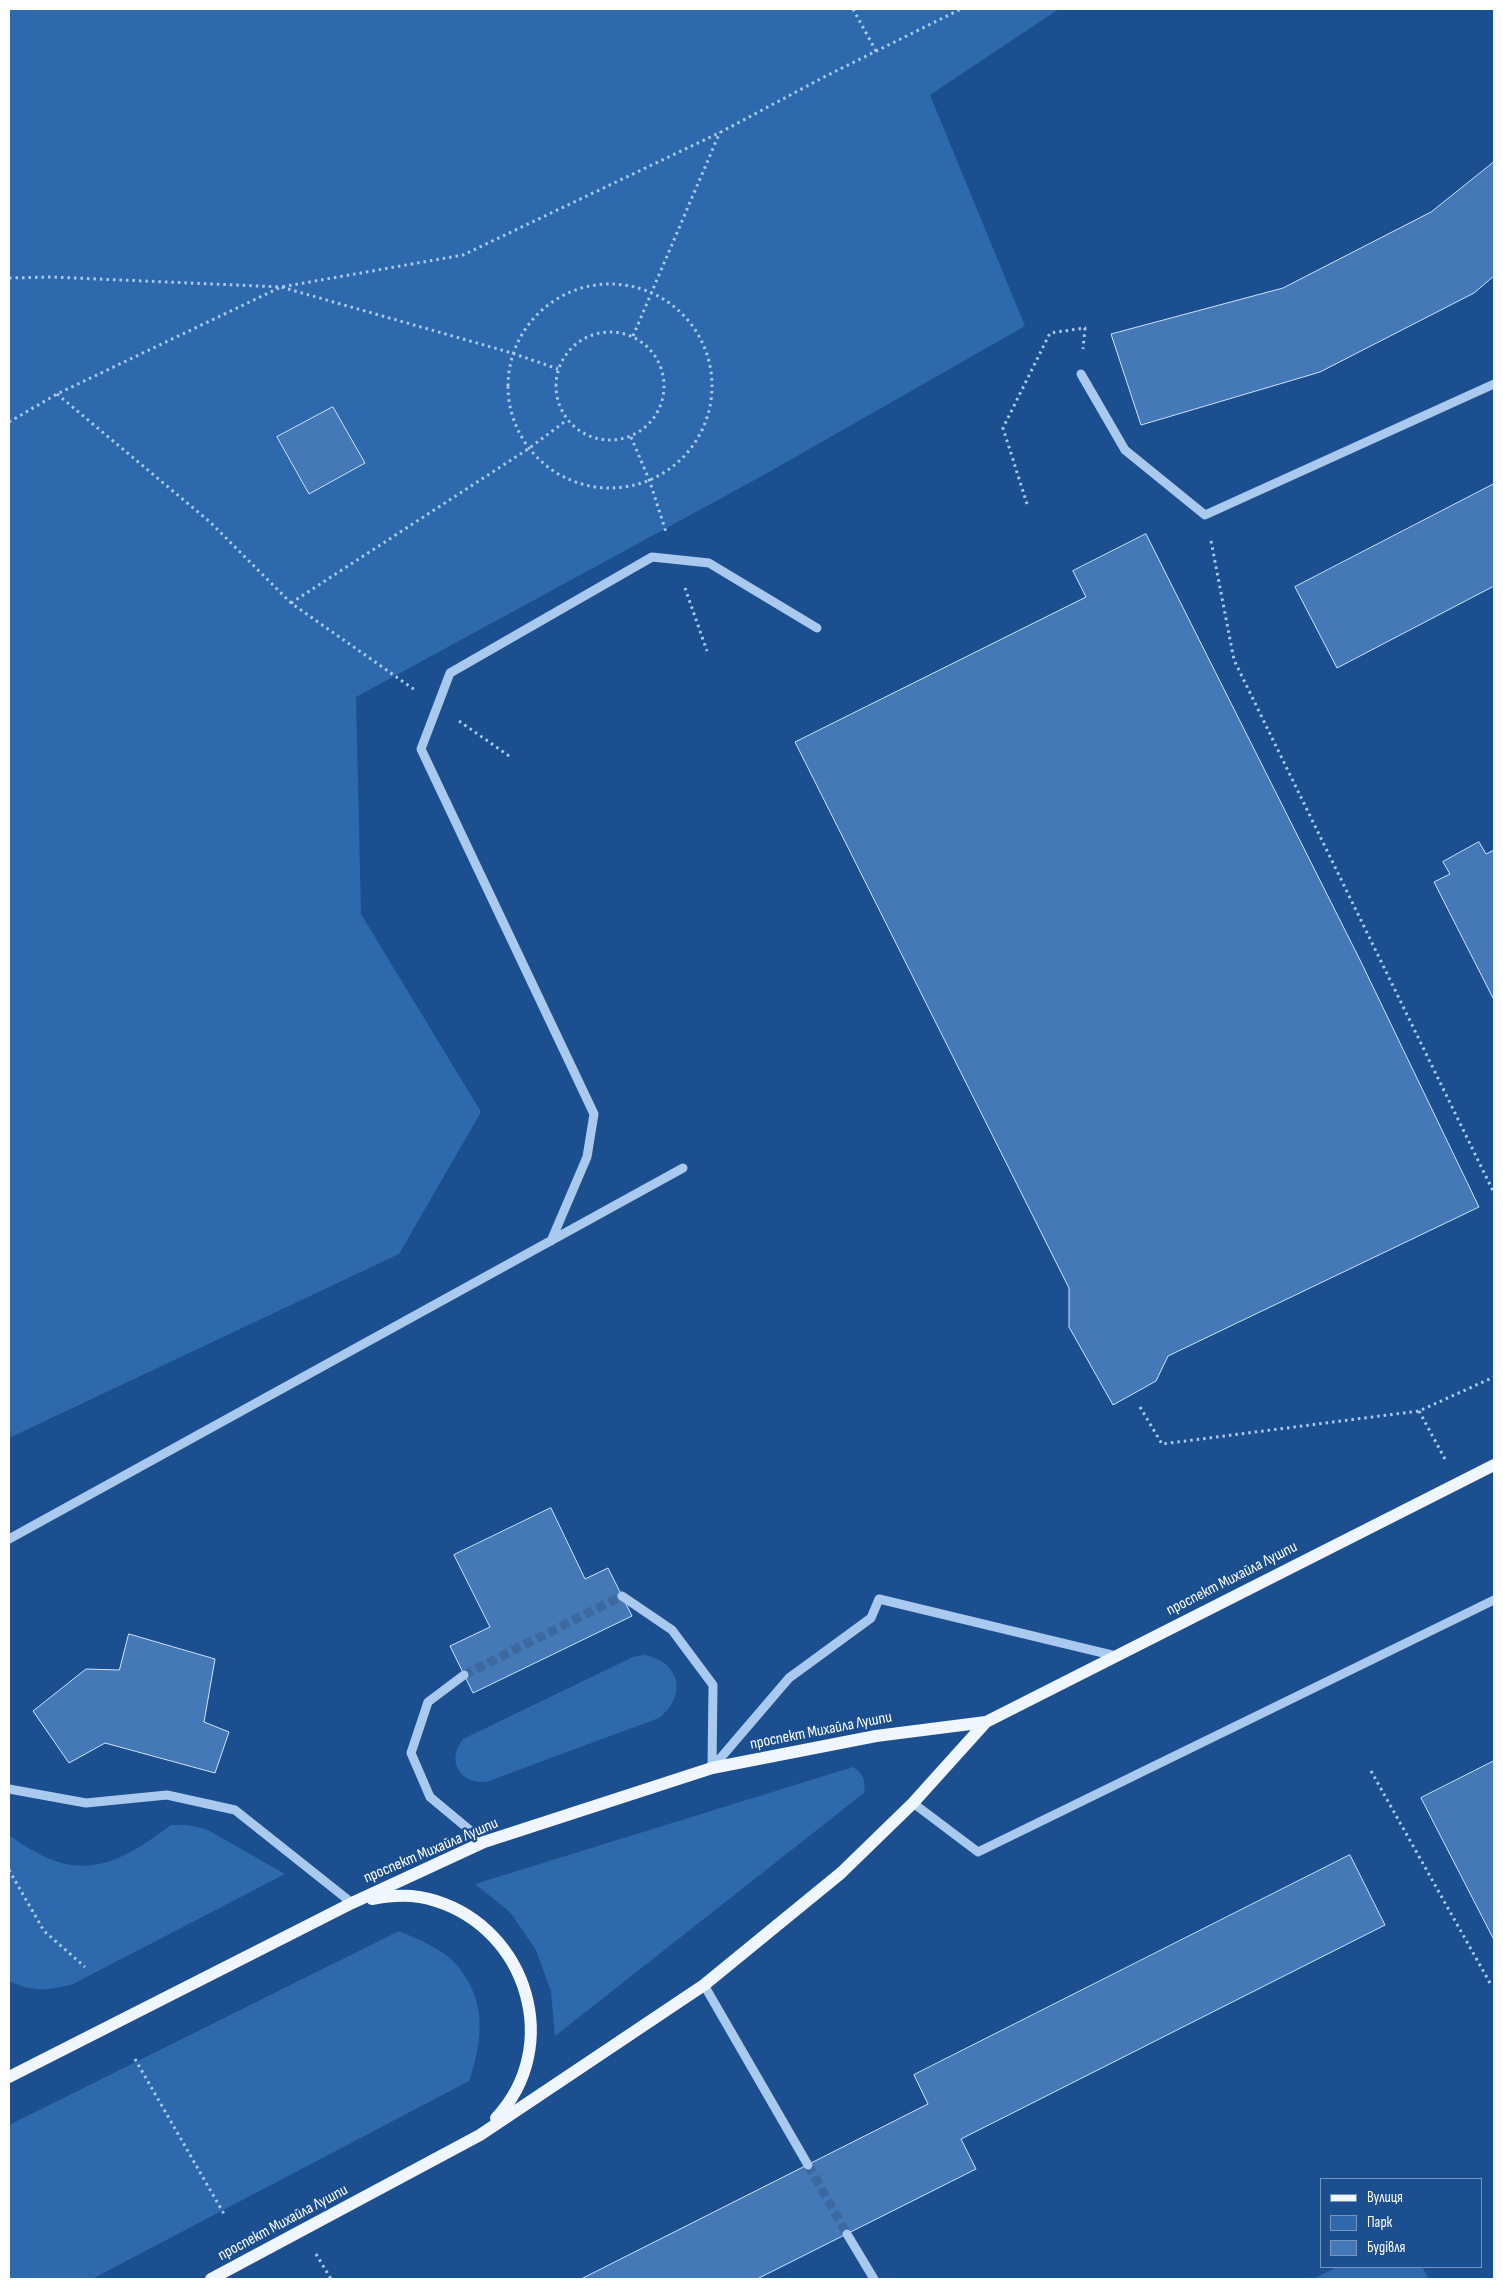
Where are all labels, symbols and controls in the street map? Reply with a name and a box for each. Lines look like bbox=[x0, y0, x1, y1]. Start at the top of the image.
street label: проспект Михайла Лушпи bbox=[1163, 1538, 1301, 1620]
street label: проспект Михайла Лушпи bbox=[748, 1708, 894, 1754]
street label: проспект Михайла Лушпи bbox=[361, 1814, 501, 1888]
legend bbox=[1320, 2178, 1483, 2268]
street label: проспект Михайла Лушпи bbox=[215, 2181, 351, 2265]
text: Вулиця bbox=[1367, 2188, 1403, 2207]
text: Парк bbox=[1367, 2213, 1392, 2232]
text: Будівля bbox=[1367, 2238, 1405, 2257]

